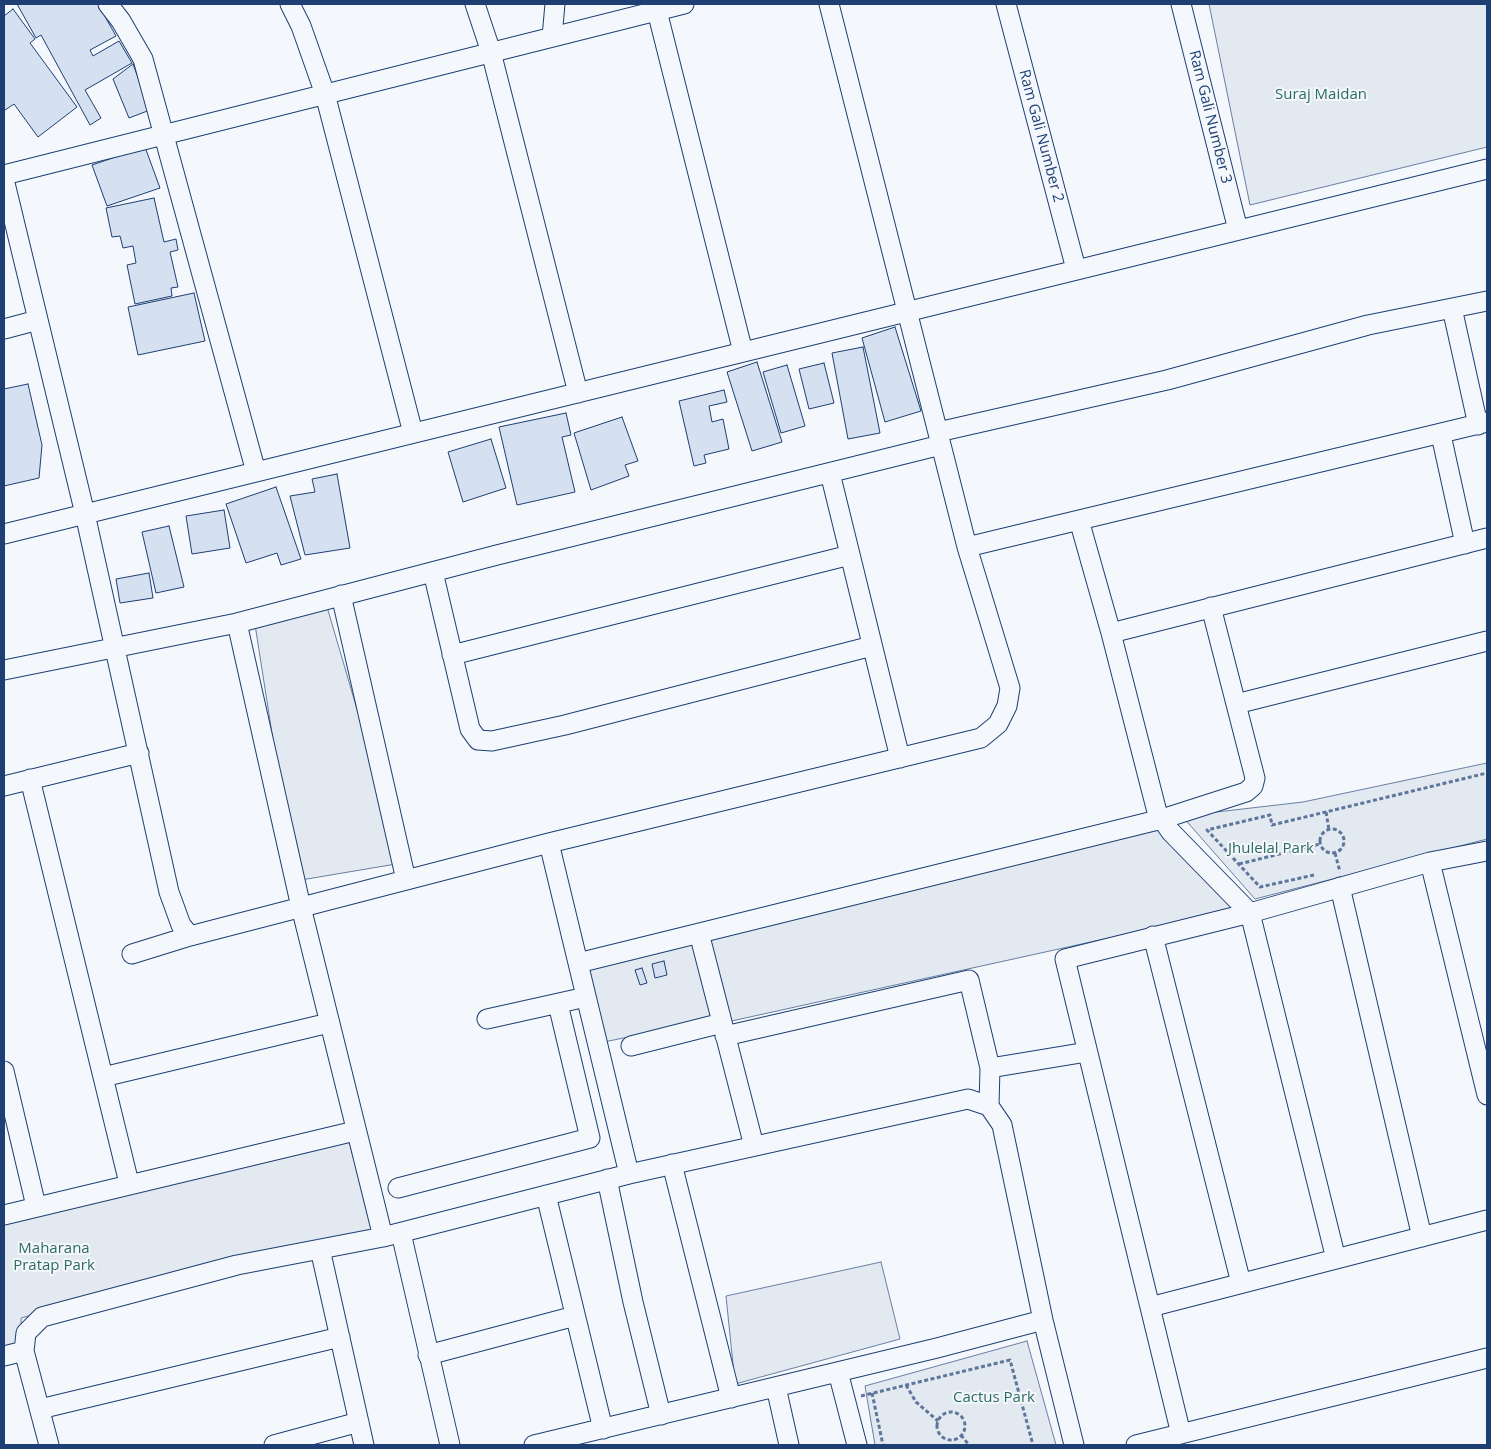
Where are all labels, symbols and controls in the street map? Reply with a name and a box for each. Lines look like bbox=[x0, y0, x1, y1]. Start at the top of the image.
street label: Ram Gali Number 3 bbox=[1185, 49, 1235, 185]
street label: Ram Gali Number 2 bbox=[1015, 68, 1067, 204]
park label: Suraj Maidan bbox=[1275, 86, 1367, 104]
park label: Jhulelal Park bbox=[1228, 840, 1314, 858]
park label: Maharana Pratap Park bbox=[13, 1240, 95, 1275]
park label: Cactus Park bbox=[953, 1389, 1035, 1407]

